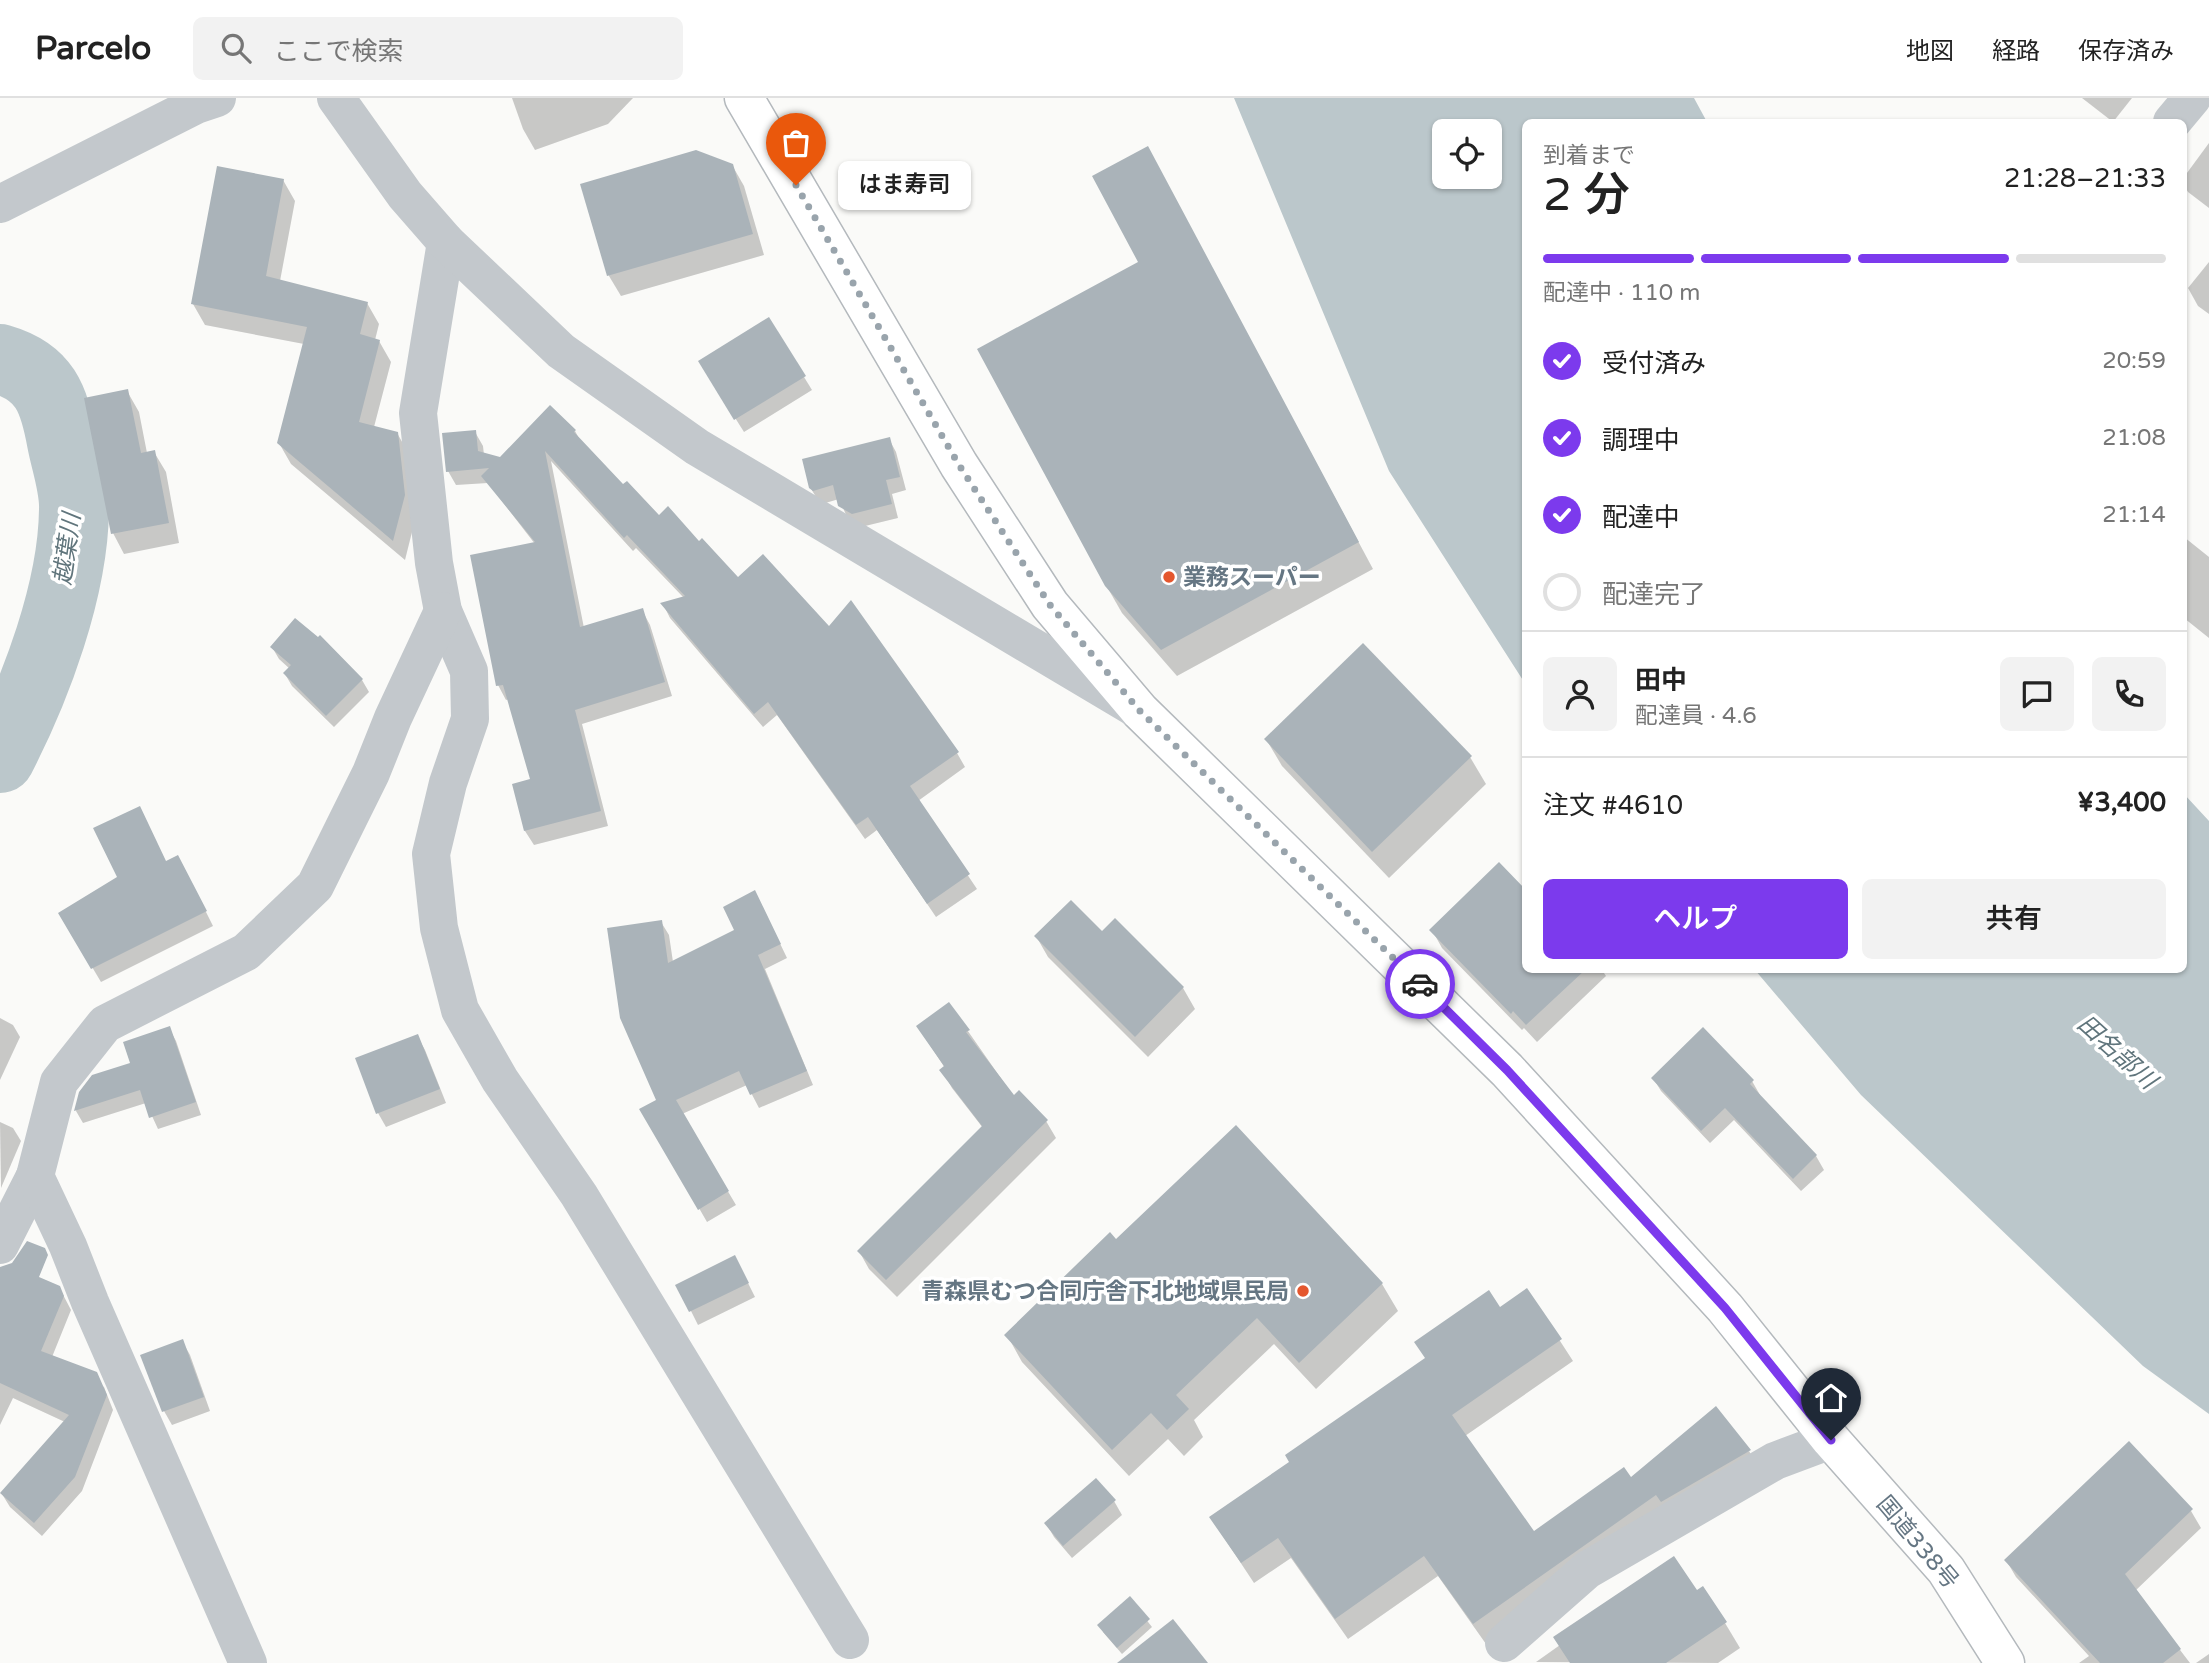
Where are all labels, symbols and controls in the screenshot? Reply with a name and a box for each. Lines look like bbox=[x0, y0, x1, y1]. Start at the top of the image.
search box bbox=[193, 17, 683, 80]
text: Parcelo bbox=[35, 29, 151, 68]
icon: search bbox=[217, 29, 255, 67]
text: ここで検索 bbox=[273, 36, 403, 67]
text: 地図 bbox=[1906, 37, 1954, 66]
text: 経路 bbox=[1992, 37, 2040, 66]
text: 保存済み bbox=[2078, 37, 2174, 66]
pin bbox=[766, 113, 826, 185]
map controls bbox=[1432, 119, 1502, 189]
button: locate bbox=[1432, 119, 1502, 189]
icon: bag bbox=[777, 124, 815, 162]
text: 到着まで bbox=[1543, 142, 1635, 170]
callout: はま寿司 bbox=[838, 160, 971, 210]
text: 21:28–21:33 bbox=[2004, 163, 2166, 194]
text: 2 分 bbox=[1543, 168, 1630, 223]
text: はま寿司 bbox=[859, 171, 951, 199]
text: 配達中 · 110 m bbox=[1543, 279, 1700, 307]
icon: check bbox=[1543, 342, 1581, 380]
text: 20:59 bbox=[2102, 347, 2166, 375]
text: 受付済み bbox=[1602, 348, 1706, 379]
icon: check bbox=[1543, 419, 1581, 457]
text: 21:08 bbox=[2102, 424, 2166, 452]
text: 調理中 bbox=[1602, 425, 1680, 456]
icon: check bbox=[1543, 496, 1581, 534]
text: 21:14 bbox=[2102, 501, 2166, 529]
text: 配達中 bbox=[1602, 502, 1680, 533]
water label: 越葉川 bbox=[48, 508, 87, 587]
place label: 業務スーパー bbox=[1183, 564, 1321, 592]
marker: 業務スーパー bbox=[1161, 569, 1177, 585]
text: 配達完了 bbox=[1602, 579, 1706, 610]
button: person bbox=[1543, 657, 1617, 731]
button: chat bbox=[2000, 657, 2074, 731]
button: phone bbox=[2092, 657, 2166, 731]
text: 田中 bbox=[1635, 665, 1687, 696]
text: 配達員 · 4.6 bbox=[1635, 702, 1757, 730]
text: ¥3,400 bbox=[2077, 787, 2166, 818]
text: 注文 #4610 bbox=[1543, 790, 1683, 821]
button: ヘルプ bbox=[1543, 879, 1848, 959]
button: 共有 bbox=[1862, 879, 2166, 959]
courier bbox=[1385, 949, 1455, 1019]
icon: car bbox=[1401, 965, 1439, 1003]
water label: 田名部川 bbox=[2071, 1009, 2164, 1097]
place label: 青森県むつ合同庁舎下北地域県民局 bbox=[921, 1278, 1289, 1306]
marker: 青森県むつ合同庁舎下北地域県民局 bbox=[1295, 1283, 1311, 1299]
pin bbox=[1801, 1368, 1861, 1440]
icon: home bbox=[1812, 1379, 1850, 1417]
street label: 国道338号 bbox=[1870, 1491, 1964, 1595]

